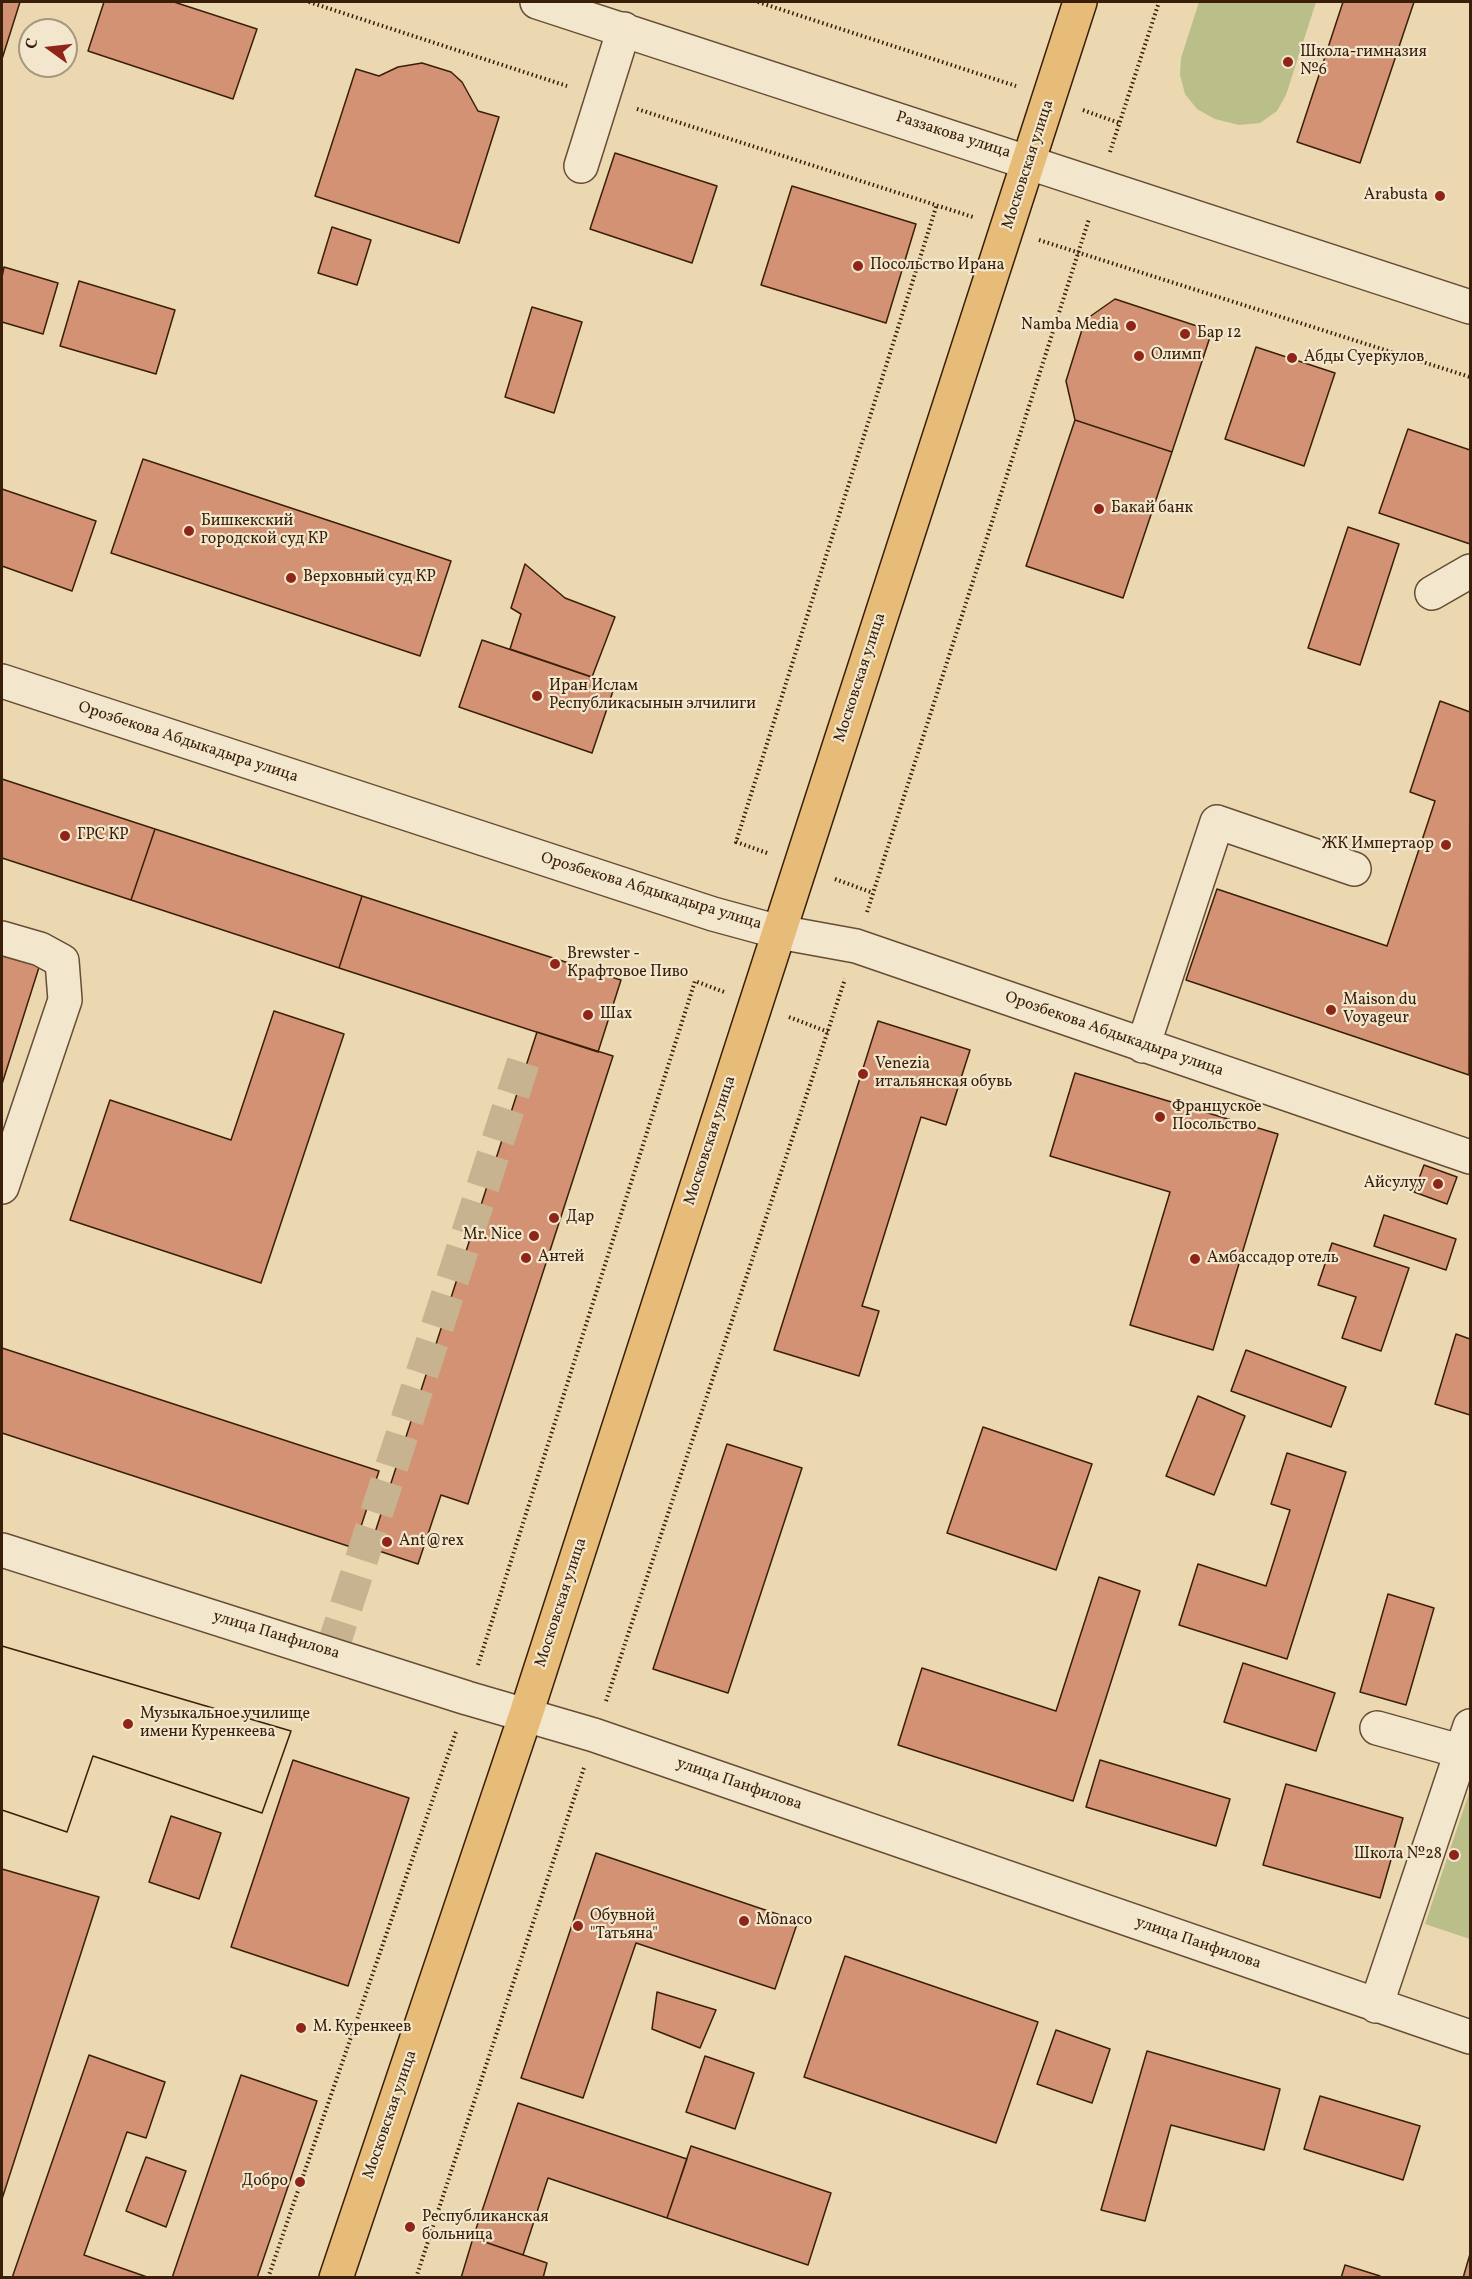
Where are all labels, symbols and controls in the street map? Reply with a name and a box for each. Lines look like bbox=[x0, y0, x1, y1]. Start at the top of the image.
north arrow bbox=[18, 18, 78, 78]
text: С bbox=[21, 36, 45, 52]
place label: Школа-гимназия №6 bbox=[1300, 43, 1427, 81]
marker: Школа-гимназия №6 bbox=[1281, 55, 1295, 69]
street label: Московская улица bbox=[999, 98, 1059, 232]
street label: Раззакова улица bbox=[893, 108, 1013, 164]
place label: Arabusta bbox=[1364, 186, 1428, 206]
marker: Arabusta bbox=[1433, 189, 1447, 203]
place label: Посольство Ирана bbox=[870, 256, 1005, 276]
marker: Посольство Ирана bbox=[851, 259, 865, 273]
place label: Namba Media bbox=[1021, 316, 1119, 336]
marker: Namba Media bbox=[1124, 319, 1138, 333]
place label: Бар 12 bbox=[1197, 324, 1242, 344]
marker: Бар 12 bbox=[1178, 327, 1192, 341]
place label: Олимп bbox=[1151, 346, 1201, 366]
place label: Абды Суеркулов bbox=[1304, 348, 1424, 368]
marker: Олимп bbox=[1132, 349, 1146, 363]
marker: Абды Суеркулов bbox=[1285, 351, 1299, 365]
place label: Бакай банк bbox=[1111, 499, 1193, 519]
marker: Бакай банк bbox=[1092, 502, 1106, 516]
place label: Бишкекский городской суд КР bbox=[201, 512, 328, 550]
marker: Бишкекский городской суд КР bbox=[182, 524, 196, 538]
place label: Верховный суд КР bbox=[303, 568, 436, 588]
marker: Верховный суд КР bbox=[284, 571, 298, 585]
street label: Московская улица bbox=[831, 611, 891, 745]
place label: Иран Ислам Республикасынын элчилиги bbox=[549, 677, 756, 715]
marker: Иран Ислам Республикасынын элчилиги bbox=[530, 689, 544, 703]
street label: Орозбекова Абдыкадыра улица bbox=[76, 698, 300, 788]
place label: ГРС КР bbox=[77, 826, 129, 846]
marker: ГРС КР bbox=[58, 829, 72, 843]
place label: ЖК Импертаор bbox=[1322, 835, 1434, 855]
marker: ЖК Импертаор bbox=[1439, 838, 1453, 852]
street label: Орозбекова Абдыкадыра улица bbox=[538, 849, 764, 935]
place label: Brewster - Крафтовое Пиво bbox=[567, 945, 688, 983]
marker: Brewster - Крафтовое Пиво bbox=[548, 957, 562, 971]
street label: Орозбекова Абдыкадыра улица bbox=[1002, 988, 1226, 1082]
place label: Maison du Voyageur bbox=[1343, 991, 1417, 1029]
marker: Maison du Voyageur bbox=[1324, 1003, 1338, 1017]
place label: Шах bbox=[600, 1005, 632, 1025]
marker: Шах bbox=[581, 1008, 595, 1022]
place label: Venezia итальянская обувь bbox=[875, 1055, 1012, 1093]
marker: Venezia итальянская обувь bbox=[856, 1067, 870, 1081]
street label: Московская улица bbox=[681, 1074, 741, 1208]
place label: Француское Посольство bbox=[1172, 1098, 1262, 1136]
marker: Француское Посольство bbox=[1153, 1110, 1167, 1124]
place label: Айсулуу bbox=[1364, 1174, 1426, 1194]
marker: Айсулуу bbox=[1431, 1177, 1445, 1191]
place label: Дар bbox=[566, 1208, 594, 1228]
marker: Дар bbox=[547, 1211, 561, 1225]
place label: Mr. Nice bbox=[463, 1226, 522, 1246]
marker: Mr. Nice bbox=[527, 1229, 541, 1243]
place label: Антей bbox=[538, 1248, 584, 1268]
place label: Амбассадор отель bbox=[1207, 1249, 1339, 1269]
marker: Антей bbox=[519, 1251, 533, 1265]
marker: Амбассадор отель bbox=[1188, 1252, 1202, 1266]
place label: Ant@rex bbox=[399, 1532, 464, 1552]
marker: Ant@rex bbox=[380, 1535, 394, 1549]
street label: Московская улица bbox=[532, 1536, 592, 1670]
street label: улица Панфилова bbox=[210, 1608, 342, 1664]
place label: Музыкальное училище имени Куренкеева bbox=[140, 1705, 310, 1743]
marker: Музыкальное училище имени Куренкеева bbox=[121, 1717, 135, 1731]
street label: улица Панфилова bbox=[674, 1755, 804, 1815]
place label: Школа №28 bbox=[1354, 1845, 1442, 1865]
marker: Школа №28 bbox=[1447, 1848, 1461, 1862]
place label: Обувной "Татьяна" bbox=[590, 1907, 658, 1945]
place label: Monaco bbox=[756, 1911, 812, 1931]
marker: Monaco bbox=[737, 1914, 751, 1928]
street label: улица Панфилова bbox=[1133, 1914, 1263, 1974]
marker: Обувной "Татьяна" bbox=[571, 1919, 585, 1933]
place label: М. Куренкеев bbox=[313, 2018, 411, 2038]
marker: М. Куренкеев bbox=[294, 2021, 308, 2035]
street label: Московская улица bbox=[360, 2048, 422, 2182]
place label: Добро bbox=[242, 2172, 288, 2192]
marker: Добро bbox=[293, 2175, 307, 2189]
place label: Республиканская больница bbox=[422, 2208, 549, 2246]
marker: Республиканская больница bbox=[403, 2220, 417, 2234]

